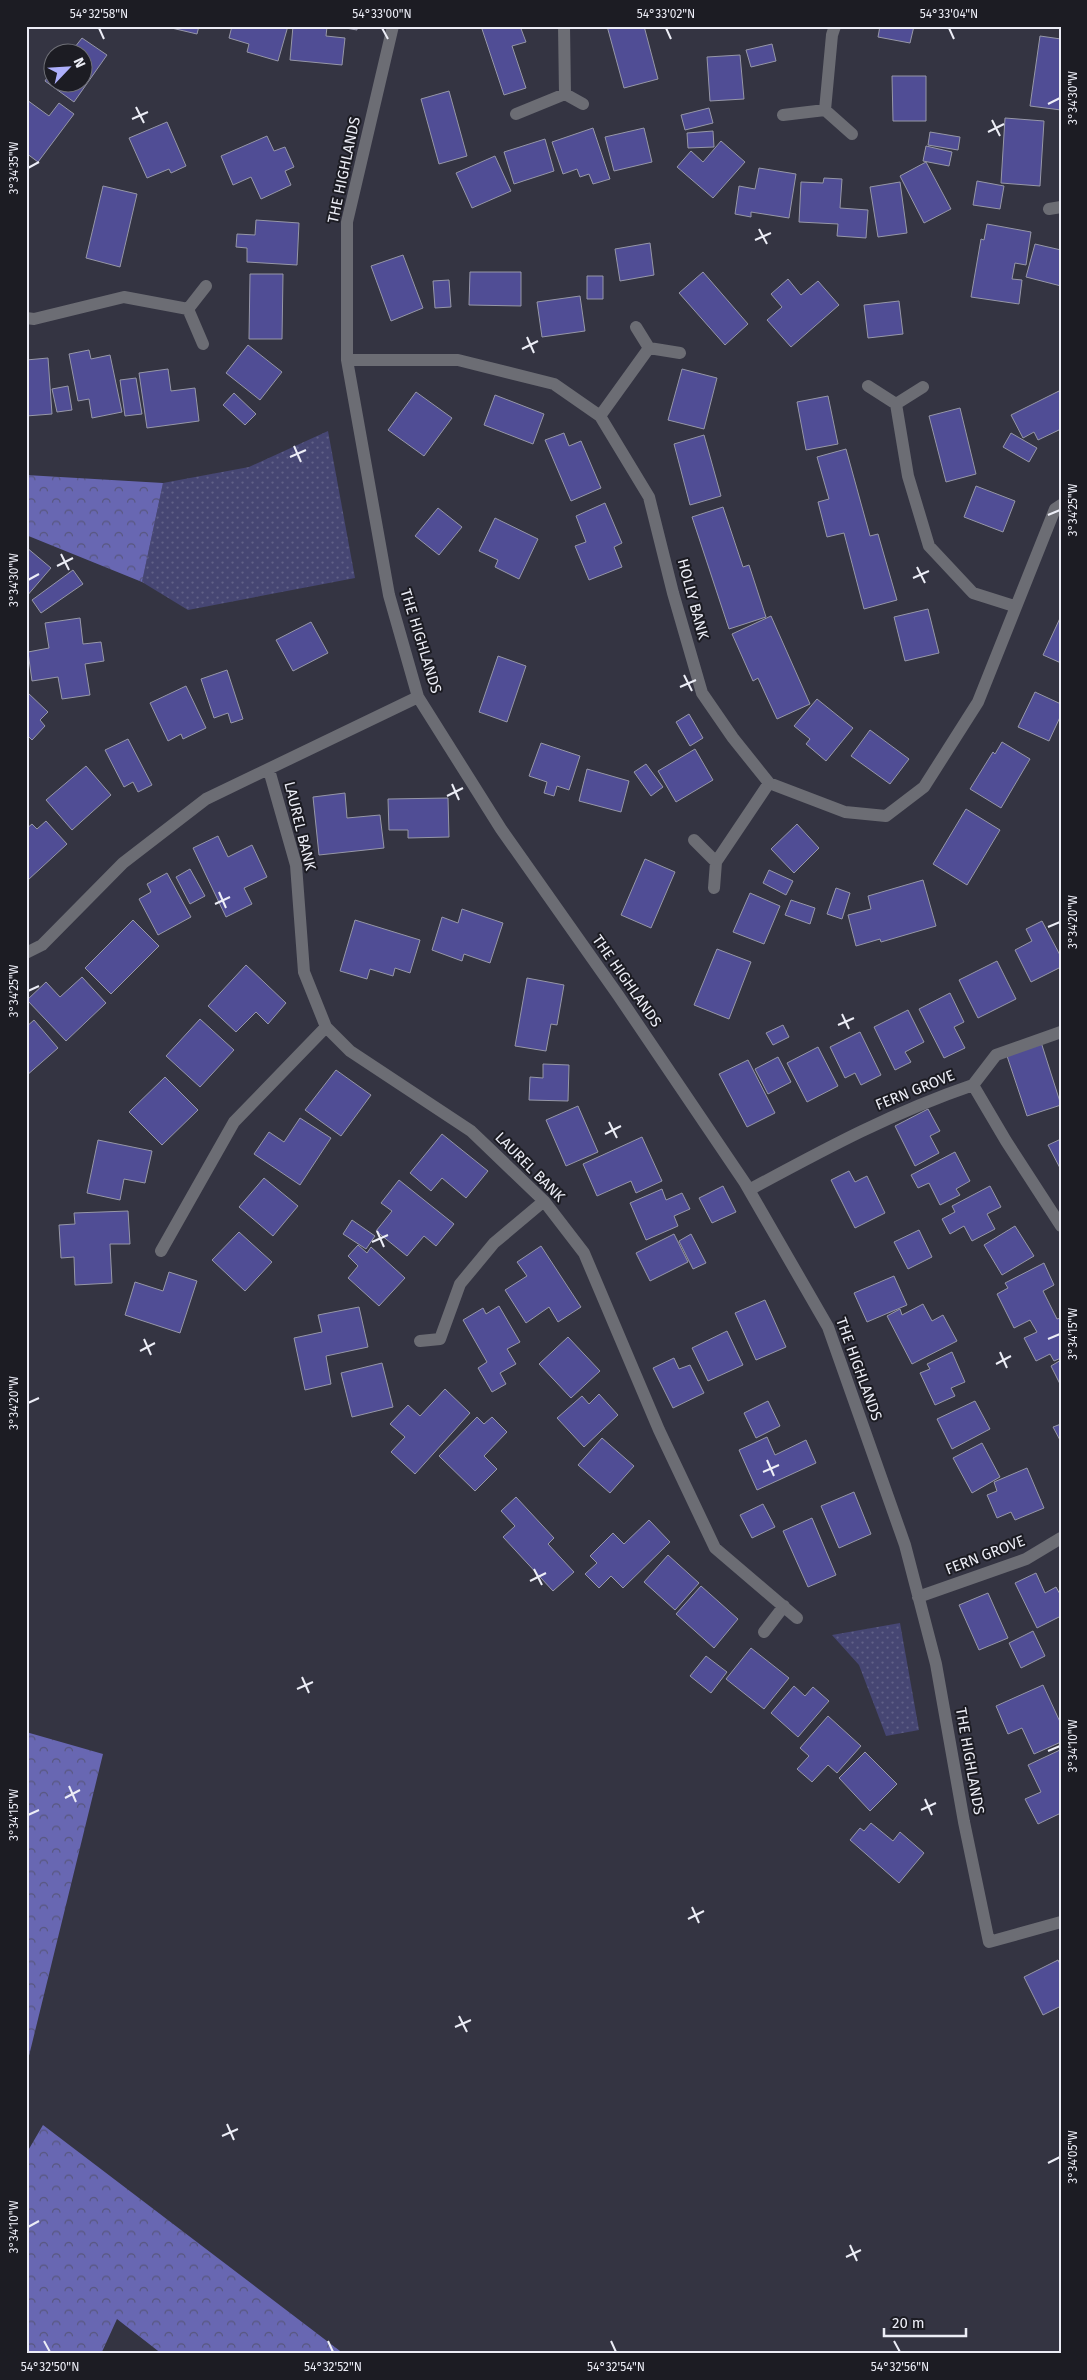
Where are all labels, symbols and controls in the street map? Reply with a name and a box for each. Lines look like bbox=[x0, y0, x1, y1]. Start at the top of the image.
text: 54°32'58"N bbox=[70, 7, 128, 21]
text: 54°33'00"N bbox=[352, 7, 412, 21]
text: 54°33'02"N bbox=[637, 7, 695, 21]
text: 54°33'04"N bbox=[920, 7, 978, 21]
north arrow bbox=[42, 42, 92, 92]
text: N bbox=[70, 55, 89, 71]
text: 3°34'30"W bbox=[1066, 71, 1080, 125]
street label: THE HIGHLANDS bbox=[324, 115, 364, 225]
text: 3°34'35"W bbox=[7, 141, 21, 194]
text: 3°34'25"W bbox=[1066, 483, 1080, 536]
text: 3°34'30"W bbox=[7, 553, 21, 607]
street label: HOLLY BANK bbox=[674, 557, 712, 642]
street label: THE HIGHLANDS bbox=[397, 587, 445, 695]
street label: LAUREL BANK bbox=[280, 780, 320, 873]
text: 3°34'20"W bbox=[1066, 895, 1080, 949]
street label: THE HIGHLANDS bbox=[589, 931, 665, 1031]
text: 3°34'25"W bbox=[7, 964, 21, 1017]
street label: FERN GROVE bbox=[873, 1066, 957, 1114]
street label: LAUREL BANK bbox=[491, 1128, 569, 1206]
text: 3°34'15"W bbox=[1066, 1308, 1080, 1360]
street label: THE HIGHLANDS bbox=[832, 1315, 886, 1423]
text: 3°34'20"W bbox=[7, 1376, 21, 1430]
street label: FERN GROVE bbox=[943, 1532, 1027, 1578]
street label: THE HIGHLANDS bbox=[952, 1706, 988, 1816]
text: 3°34'10"W bbox=[1066, 1719, 1080, 1773]
text: 3°34'15"W bbox=[7, 1789, 21, 1841]
text: 3°34'05"W bbox=[1066, 2130, 1080, 2184]
text: 3°34'10"W bbox=[7, 2200, 21, 2254]
scale bar bbox=[884, 2305, 967, 2337]
text: 20 m bbox=[892, 2314, 925, 2332]
text: 54°32'50"N bbox=[21, 2360, 79, 2374]
text: 54°32'52"N bbox=[304, 2360, 362, 2374]
text: 54°32'54"N bbox=[587, 2360, 645, 2374]
text: 54°32'56"N bbox=[871, 2360, 929, 2374]

